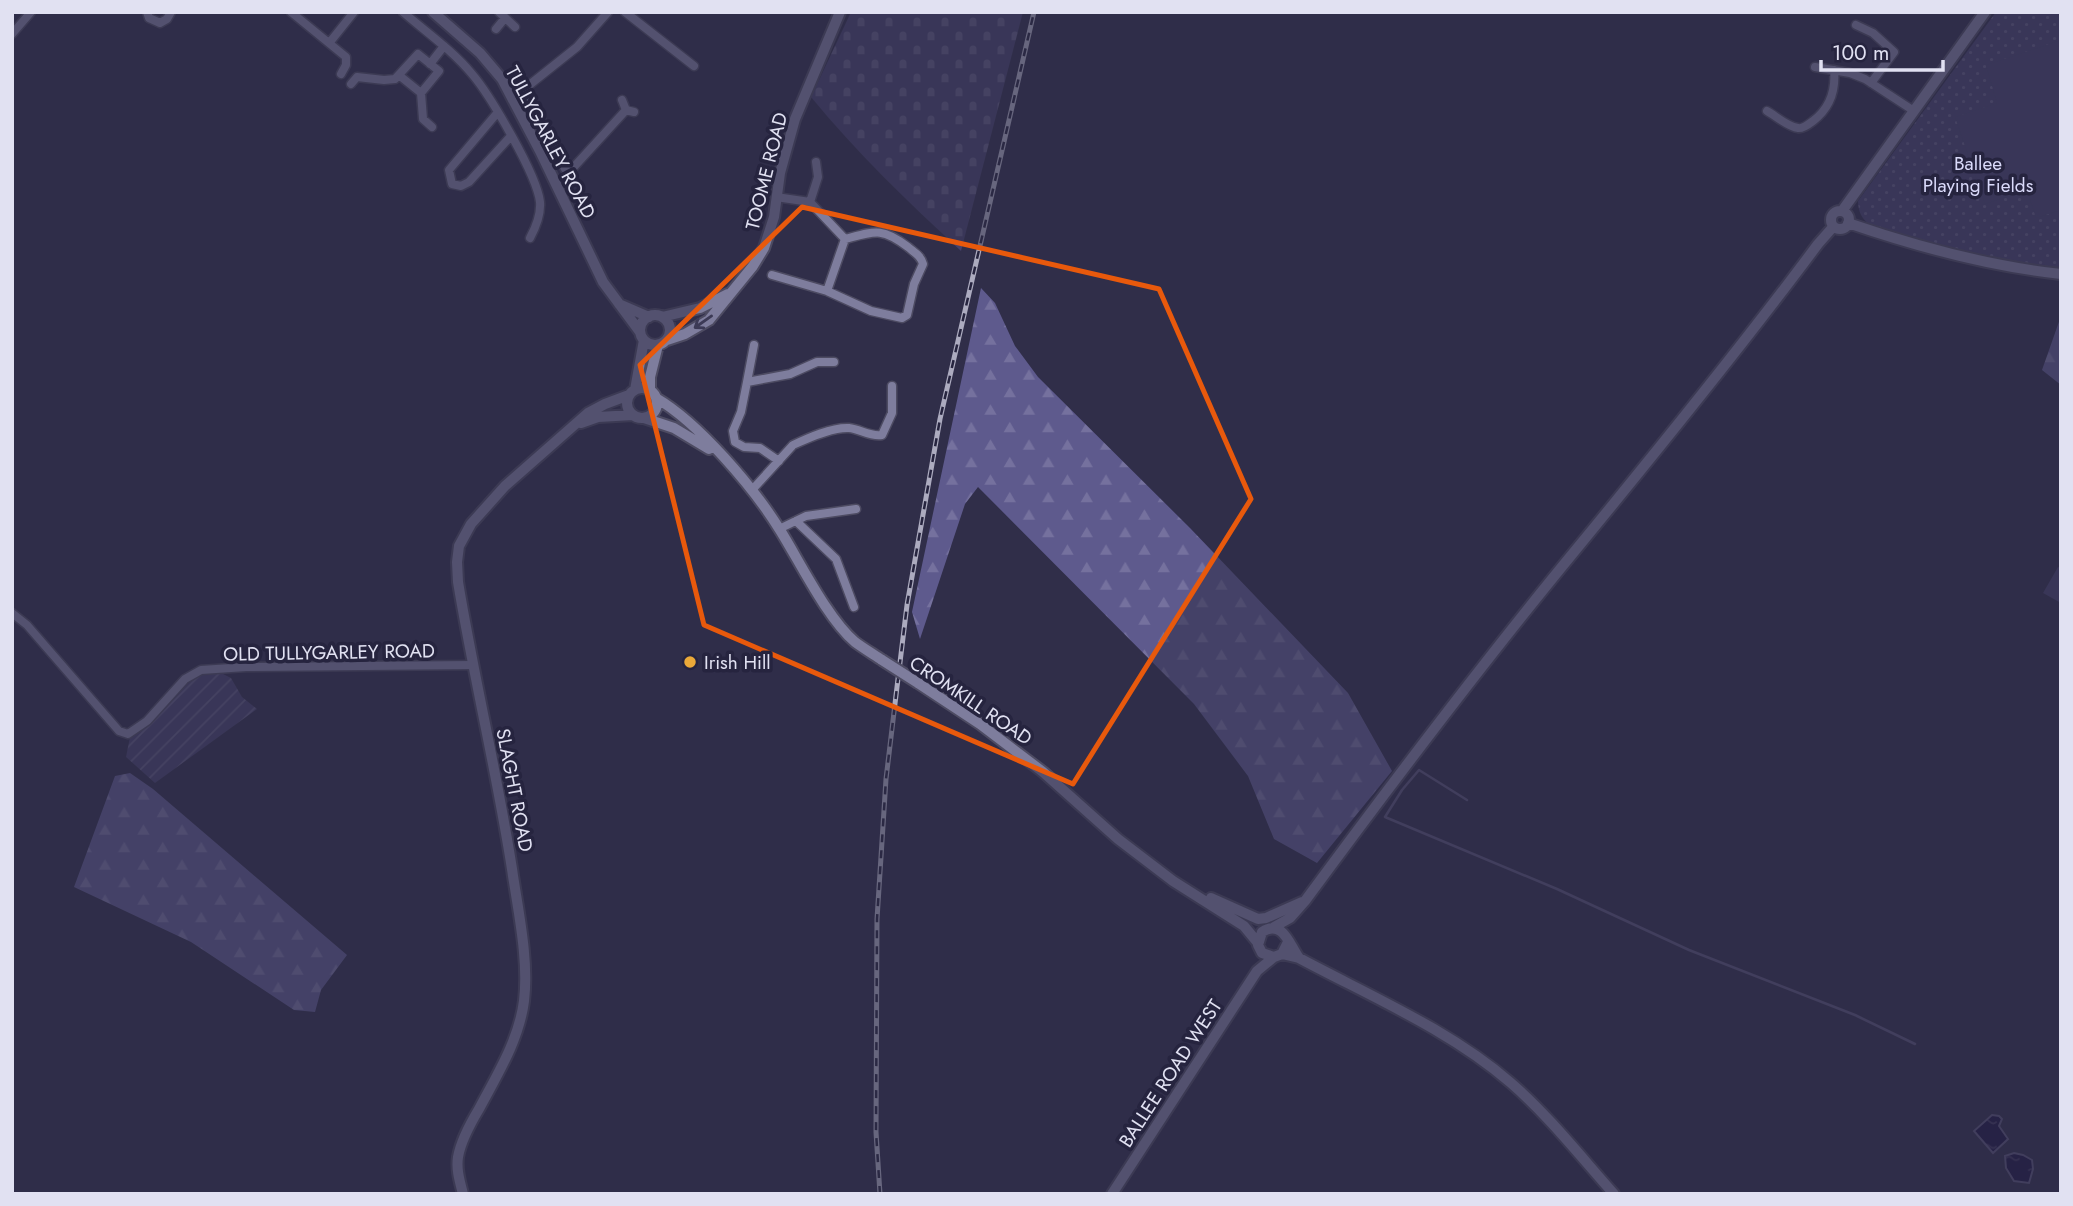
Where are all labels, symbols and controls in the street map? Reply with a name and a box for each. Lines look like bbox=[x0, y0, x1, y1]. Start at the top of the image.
scale bar bbox=[1821, 28, 1944, 72]
text: 100 m bbox=[1832, 38, 1889, 68]
street label: TULLYGARLEY ROAD bbox=[499, 61, 602, 223]
street label: TOOME ROAD bbox=[739, 110, 794, 233]
park label: Ballee Playing Fields bbox=[1923, 150, 2034, 199]
one-way arrow bbox=[694, 315, 713, 329]
street label: OLD TULLYGARLEY ROAD bbox=[223, 637, 435, 668]
place label: Irish Hill bbox=[704, 649, 771, 676]
street label: CROMKILL ROAD bbox=[904, 649, 1038, 752]
marker: Irish Hill bbox=[682, 654, 698, 670]
street label: SLAGHT ROAD bbox=[489, 726, 540, 854]
street label: BALLEE ROAD WEST bbox=[1112, 994, 1228, 1152]

